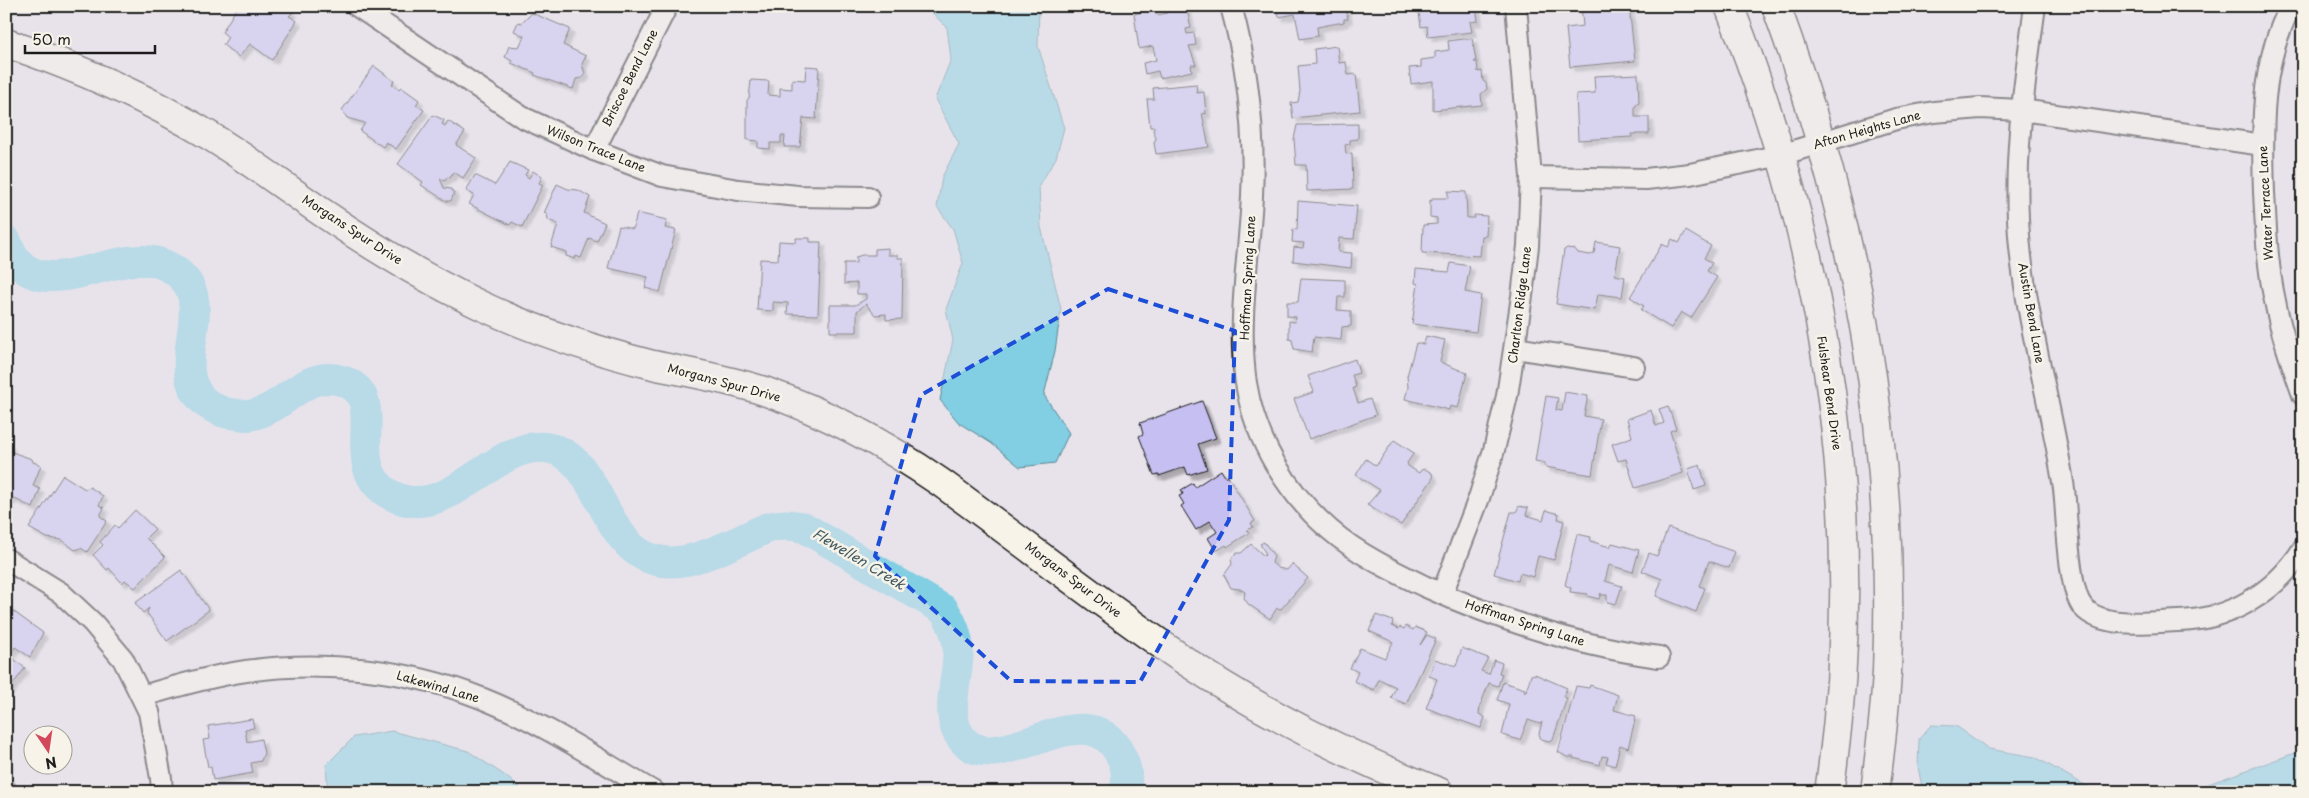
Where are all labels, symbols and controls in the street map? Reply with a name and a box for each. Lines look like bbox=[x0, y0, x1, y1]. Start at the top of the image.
scale bar bbox=[25, 22, 155, 54]
street label: Briscoe Bend Lane bbox=[597, 25, 662, 130]
text: 50 m bbox=[32, 27, 71, 50]
street label: Afton Heights Lane bbox=[1811, 105, 1923, 153]
street label: Wilson Trace Lane bbox=[544, 120, 649, 176]
street label: Water Terrace Lane bbox=[2253, 145, 2277, 261]
street label: Morgans Spur Drive bbox=[299, 190, 406, 268]
street label: Hoffman Spring Lane bbox=[1235, 215, 1259, 341]
street label: Charlton Ridge Lane bbox=[1503, 245, 1535, 365]
street label: Austin Bend Lane bbox=[2014, 261, 2050, 365]
street label: Fulshear Bend Drive bbox=[1813, 334, 1847, 452]
street label: Morgans Spur Drive bbox=[666, 358, 783, 406]
water label: Flewellen Creek bbox=[809, 523, 911, 595]
street label: Morgans Spur Drive bbox=[1022, 537, 1125, 621]
street label: Hoffman Spring Lane bbox=[1463, 594, 1588, 650]
street label: Lakewind Lane bbox=[395, 666, 482, 707]
north arrow bbox=[22, 726, 72, 776]
text: N bbox=[43, 752, 59, 775]

